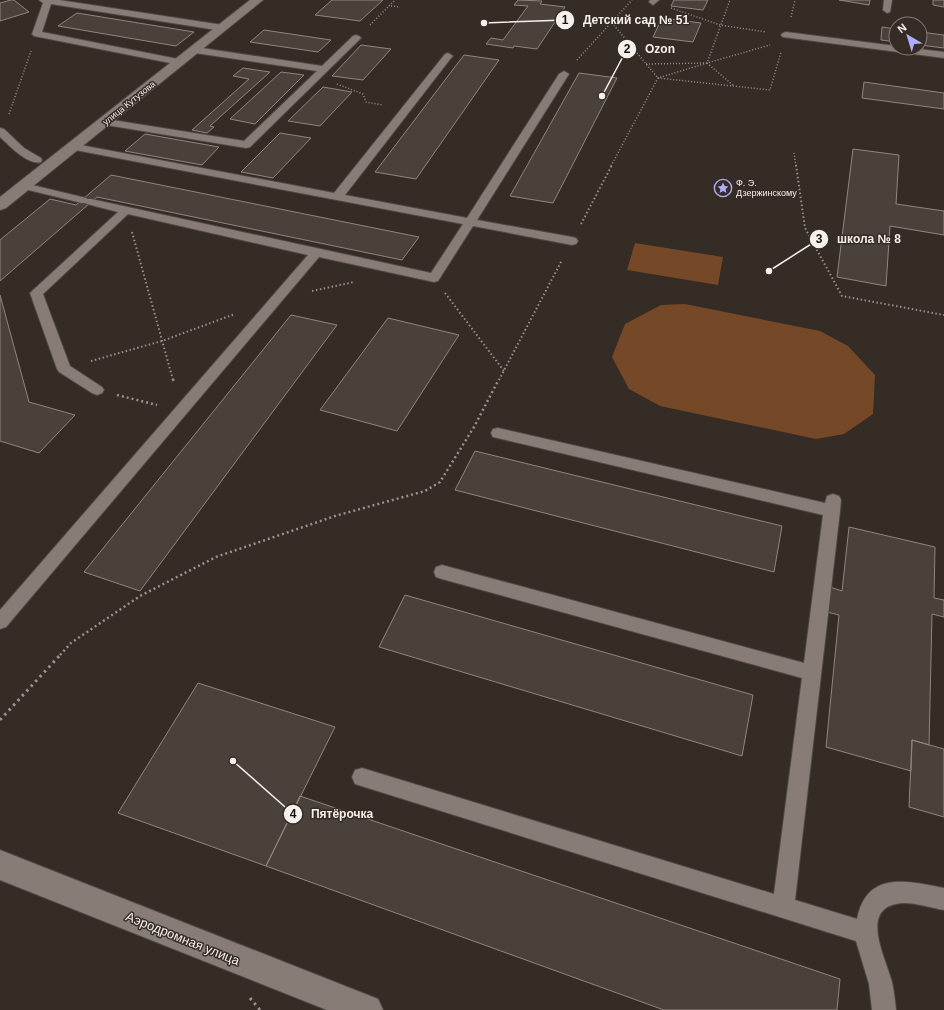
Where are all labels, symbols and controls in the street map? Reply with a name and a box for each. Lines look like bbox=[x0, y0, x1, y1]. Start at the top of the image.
callout: Детский сад № 51 bbox=[555, 8, 697, 32]
text: 1 bbox=[562, 13, 569, 27]
text: Детский сад № 51 bbox=[583, 13, 689, 27]
north arrow bbox=[888, 16, 928, 56]
text: N bbox=[895, 21, 909, 35]
callout: Ozon bbox=[617, 37, 683, 61]
text: 2 bbox=[624, 42, 631, 56]
text: Ozon bbox=[645, 42, 675, 56]
street label: улица Кутузова bbox=[101, 79, 157, 127]
place icon: Ф. Э. Дзержинскому bbox=[713, 178, 733, 198]
place label: Ф. Э. Дзержинскому bbox=[736, 178, 797, 198]
callout: школа № 8 bbox=[809, 227, 909, 251]
text: 3 bbox=[816, 232, 823, 246]
text: школа № 8 bbox=[837, 232, 901, 246]
callout: Пятёрочка bbox=[283, 802, 381, 826]
text: 4 bbox=[290, 807, 297, 821]
text: Пятёрочка bbox=[311, 807, 373, 821]
street label: Аэродромная улица bbox=[124, 909, 243, 968]

